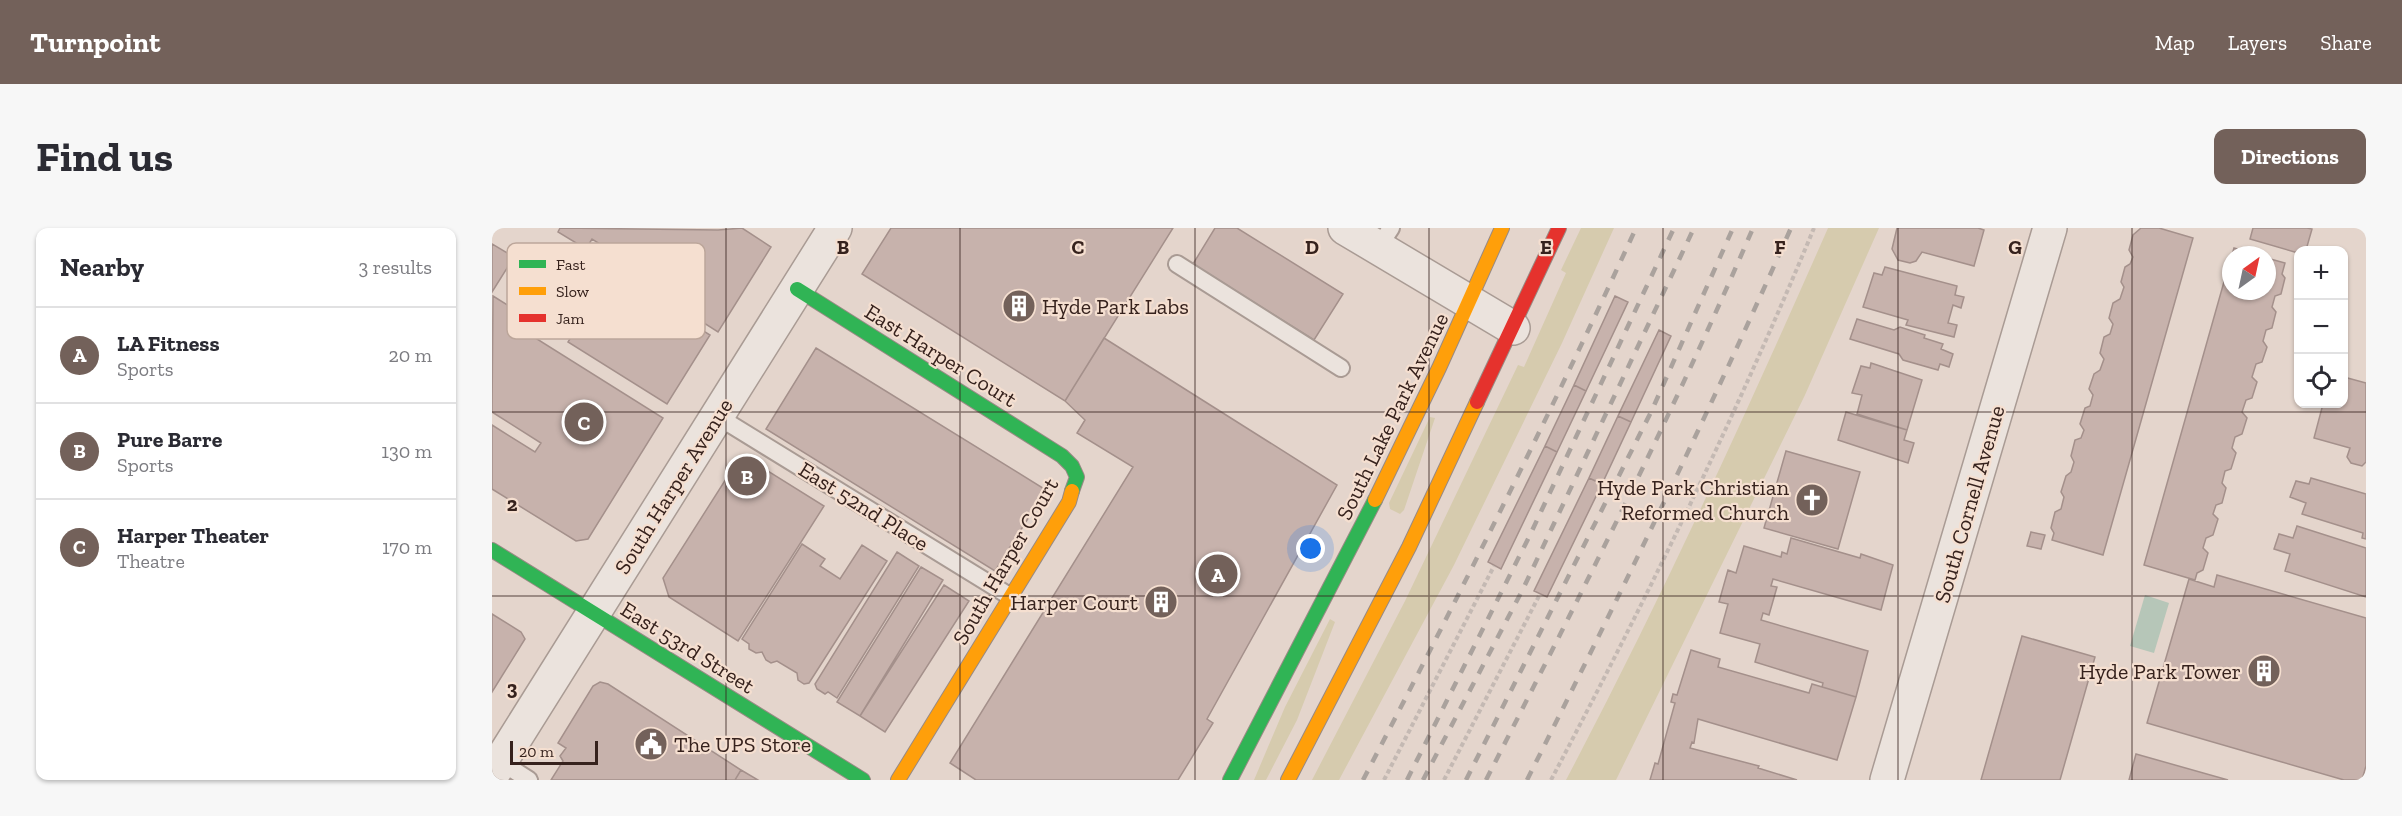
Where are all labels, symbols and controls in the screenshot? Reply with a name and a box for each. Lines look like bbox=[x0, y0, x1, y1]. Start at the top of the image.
text: Turnpoint bbox=[30, 26, 160, 59]
text: Map bbox=[2155, 30, 2195, 55]
text: Layers bbox=[2228, 30, 2287, 55]
text: Share bbox=[2320, 30, 2372, 55]
button: Directions bbox=[2214, 129, 2366, 184]
text: Find us bbox=[36, 131, 173, 182]
text: B bbox=[837, 235, 849, 259]
text: C bbox=[1072, 235, 1085, 259]
text: D bbox=[1305, 235, 1319, 259]
text: E bbox=[1540, 235, 1552, 259]
text: F bbox=[1774, 235, 1786, 259]
text: G bbox=[2008, 235, 2022, 259]
legend bbox=[507, 243, 705, 339]
north arrow bbox=[2222, 246, 2276, 300]
map controls bbox=[2294, 246, 2348, 408]
button: + bbox=[2294, 246, 2348, 300]
text: Nearby bbox=[60, 251, 144, 283]
text: 3 results bbox=[358, 255, 432, 279]
text: Fast bbox=[556, 255, 585, 274]
text: Slow bbox=[556, 282, 590, 301]
building icon: Hyde Park Labs bbox=[1001, 288, 1037, 324]
place label: Hyde Park Labs bbox=[1042, 293, 1189, 320]
street label: East Harper Court bbox=[860, 298, 1022, 413]
button: − bbox=[2294, 300, 2348, 354]
street label: South Lake Park Avenue bbox=[1330, 308, 1454, 524]
text: Jam bbox=[556, 309, 585, 328]
text: LA Fitness bbox=[117, 330, 220, 357]
text: A bbox=[73, 343, 86, 367]
text: 20 m bbox=[388, 343, 432, 367]
button: locate bbox=[2294, 354, 2348, 408]
text: Sports bbox=[117, 357, 174, 381]
street label: South Harper Avenue bbox=[608, 393, 738, 579]
pin: C bbox=[564, 400, 604, 444]
street label: South Cornell Avenue bbox=[1928, 402, 2011, 606]
text: Pure Barre bbox=[117, 426, 222, 453]
text: B bbox=[73, 439, 86, 463]
text: 130 m bbox=[381, 439, 432, 463]
text: Sports bbox=[117, 453, 174, 477]
pin: B bbox=[728, 454, 766, 498]
street label: East 52nd Place bbox=[794, 456, 934, 557]
street label: South Harper Court bbox=[947, 472, 1065, 650]
place label: Hyde Park Christian Reformed Church bbox=[1597, 474, 1790, 526]
church icon: Hyde Park Christian Reformed Church bbox=[1794, 482, 1830, 518]
text: 2 bbox=[507, 492, 518, 516]
text: Harper Theater bbox=[117, 522, 269, 549]
your location bbox=[1296, 534, 1325, 563]
text: C bbox=[73, 535, 86, 559]
text: 170 m bbox=[382, 535, 432, 559]
text: Theatre bbox=[117, 549, 185, 573]
pin: A bbox=[1198, 552, 1238, 596]
building icon: Harper Court bbox=[1143, 584, 1179, 620]
place label: Harper Court bbox=[1010, 589, 1139, 616]
street label: East 53rd Street bbox=[616, 596, 760, 700]
building icon: Hyde Park Tower bbox=[2246, 653, 2282, 689]
place label: Hyde Park Tower bbox=[2079, 658, 2241, 685]
text: 3 bbox=[507, 676, 518, 700]
public building icon: The UPS Store bbox=[633, 726, 669, 762]
place label: The UPS Store bbox=[674, 731, 811, 758]
scale bar bbox=[510, 738, 598, 766]
text: 20 m bbox=[519, 742, 554, 761]

